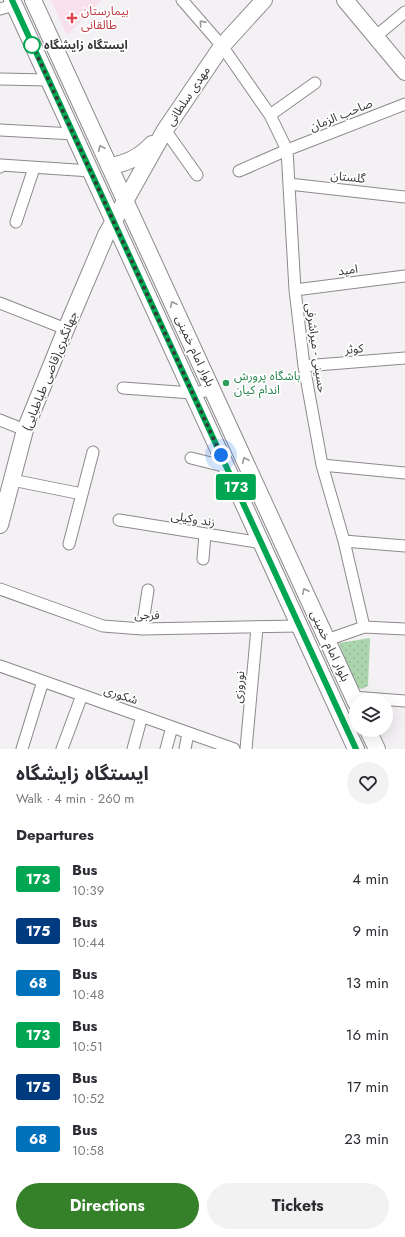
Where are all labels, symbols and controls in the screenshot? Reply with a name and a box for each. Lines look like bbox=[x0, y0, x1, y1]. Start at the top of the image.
place label: بیمارستان طالقانی bbox=[81, 2, 129, 34]
marker: بیمارستان طالقانی bbox=[66, 12, 78, 24]
one-way arrow bbox=[199, 20, 207, 28]
marker: ایستگاه زایشگاه bbox=[23, 36, 41, 54]
place label: ایستگاه زایشگاه bbox=[44, 36, 128, 54]
street label: مهدی سلطانی bbox=[161, 63, 215, 129]
street label: صاحب الزمان bbox=[307, 94, 375, 136]
one-way arrow bbox=[98, 144, 106, 152]
street label: گلستان bbox=[330, 166, 367, 188]
street label: امید bbox=[337, 260, 359, 280]
one-way arrow bbox=[170, 301, 178, 308]
street label: حسینی - میراشرفی bbox=[301, 302, 331, 394]
street label: جهانگیری(قاضی طباطبایی) bbox=[18, 308, 82, 434]
street label: بلوار امام خمینی bbox=[171, 312, 219, 390]
street label: کوثر bbox=[343, 339, 365, 359]
place label: باشگاه پرورش اندام کیان bbox=[234, 367, 300, 399]
marker: باشگاه پرورش اندام کیان bbox=[221, 378, 231, 388]
your location bbox=[211, 445, 231, 465]
one-way arrow bbox=[241, 457, 249, 464]
line badge: 173 bbox=[213, 474, 259, 500]
text: 173 bbox=[224, 477, 248, 497]
street label: زند وکیلی bbox=[170, 507, 216, 531]
one-way arrow bbox=[302, 588, 310, 595]
street label: فرجی bbox=[134, 606, 160, 624]
street label: بلوار امام خمینی bbox=[306, 607, 354, 685]
street label: نوروزی bbox=[229, 670, 249, 704]
street label: شکوری bbox=[102, 681, 140, 709]
map controls bbox=[349, 693, 393, 737]
button: layers bbox=[349, 693, 393, 737]
text: ایستگاه زایشگاه bbox=[16, 760, 149, 787]
button: heart bbox=[347, 762, 389, 804]
text: Walk · 4 min · 260 m bbox=[16, 789, 134, 808]
text: Departures bbox=[16, 824, 94, 846]
text: Bus bbox=[72, 859, 97, 881]
text: 4 min bbox=[352, 868, 389, 890]
text: 173 bbox=[26, 869, 50, 889]
text: 10:39 bbox=[72, 881, 104, 900]
text: Bus bbox=[72, 911, 97, 933]
text: 9 min bbox=[352, 920, 389, 942]
text: 175 bbox=[26, 921, 50, 941]
text: 10:44 bbox=[72, 933, 105, 952]
text: Bus bbox=[72, 963, 97, 985]
text: 13 min bbox=[346, 972, 389, 994]
text: 68 bbox=[29, 973, 47, 993]
text: 10:48 bbox=[72, 985, 104, 1004]
text: Bus bbox=[72, 1015, 97, 1037]
text: 16 min bbox=[346, 1024, 389, 1046]
text: 173 bbox=[26, 1025, 50, 1045]
text: 10:51 bbox=[72, 1037, 103, 1056]
text: Bus bbox=[72, 1067, 97, 1089]
text: 17 min bbox=[346, 1076, 389, 1098]
text: 175 bbox=[26, 1077, 50, 1097]
text: 10:52 bbox=[72, 1089, 104, 1108]
text: Bus bbox=[72, 1119, 97, 1141]
text: 23 min bbox=[344, 1128, 389, 1150]
text: 68 bbox=[29, 1129, 47, 1149]
text: 10:58 bbox=[72, 1141, 104, 1160]
button: Directions bbox=[16, 1183, 199, 1229]
button: Tickets bbox=[207, 1183, 389, 1229]

